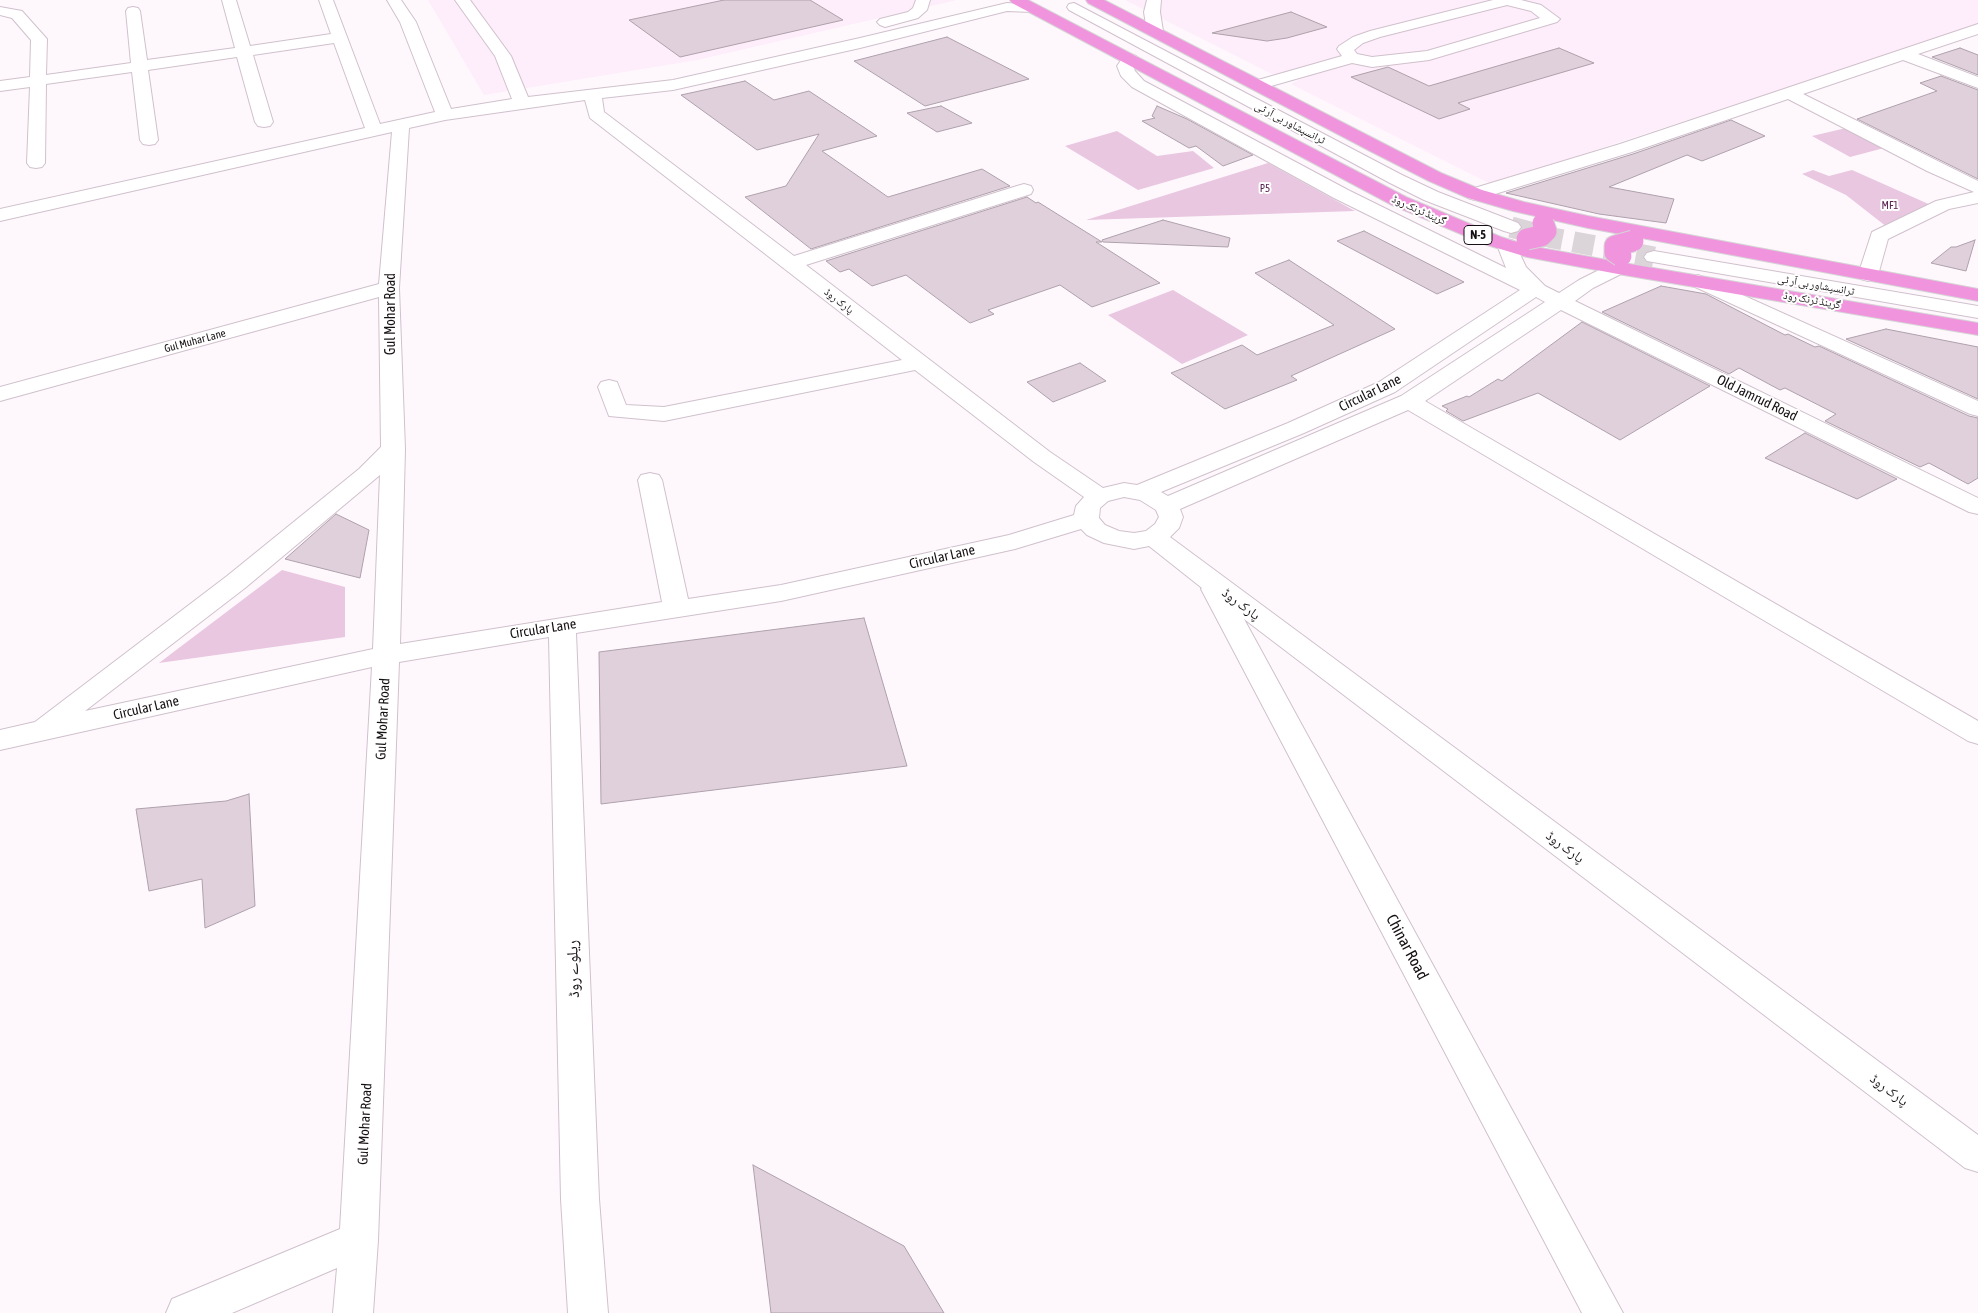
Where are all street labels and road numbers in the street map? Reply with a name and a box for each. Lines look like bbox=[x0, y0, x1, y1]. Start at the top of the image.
street label: ٹرانسپشاور بی آر ٹی bbox=[1253, 99, 1327, 147]
street label: گرینڈ ٹرنک روڈ bbox=[1390, 192, 1448, 228]
road number: N-5 bbox=[1464, 226, 1492, 244]
street label: ٹرانسپشاور بی آر ٹی bbox=[1777, 272, 1855, 298]
street label: Gul Mohar Road bbox=[383, 273, 399, 355]
street label: پارک روڈ bbox=[821, 285, 857, 317]
street label: گرینڈ ٹرنک روڈ bbox=[1782, 288, 1842, 312]
street label: Gul Muhar Lane bbox=[163, 326, 227, 356]
street label: Circular Lane bbox=[1336, 371, 1404, 415]
street label: Old Jamrud Road bbox=[1714, 371, 1800, 425]
street label: Circular Lane bbox=[908, 541, 976, 573]
street label: پارک روڈ bbox=[1219, 584, 1263, 624]
street label: Circular Lane bbox=[509, 615, 577, 643]
street label: Gul Mohar Road bbox=[372, 678, 394, 760]
street label: Circular Lane bbox=[112, 692, 180, 724]
street label: پارک روڈ bbox=[1543, 827, 1587, 867]
street label: Chinar Road bbox=[1382, 911, 1432, 983]
street label: ریلوے روڈ bbox=[562, 940, 584, 998]
street label: پارک روڈ bbox=[1867, 1070, 1911, 1110]
street label: Gul Mohar Road bbox=[354, 1083, 376, 1165]

